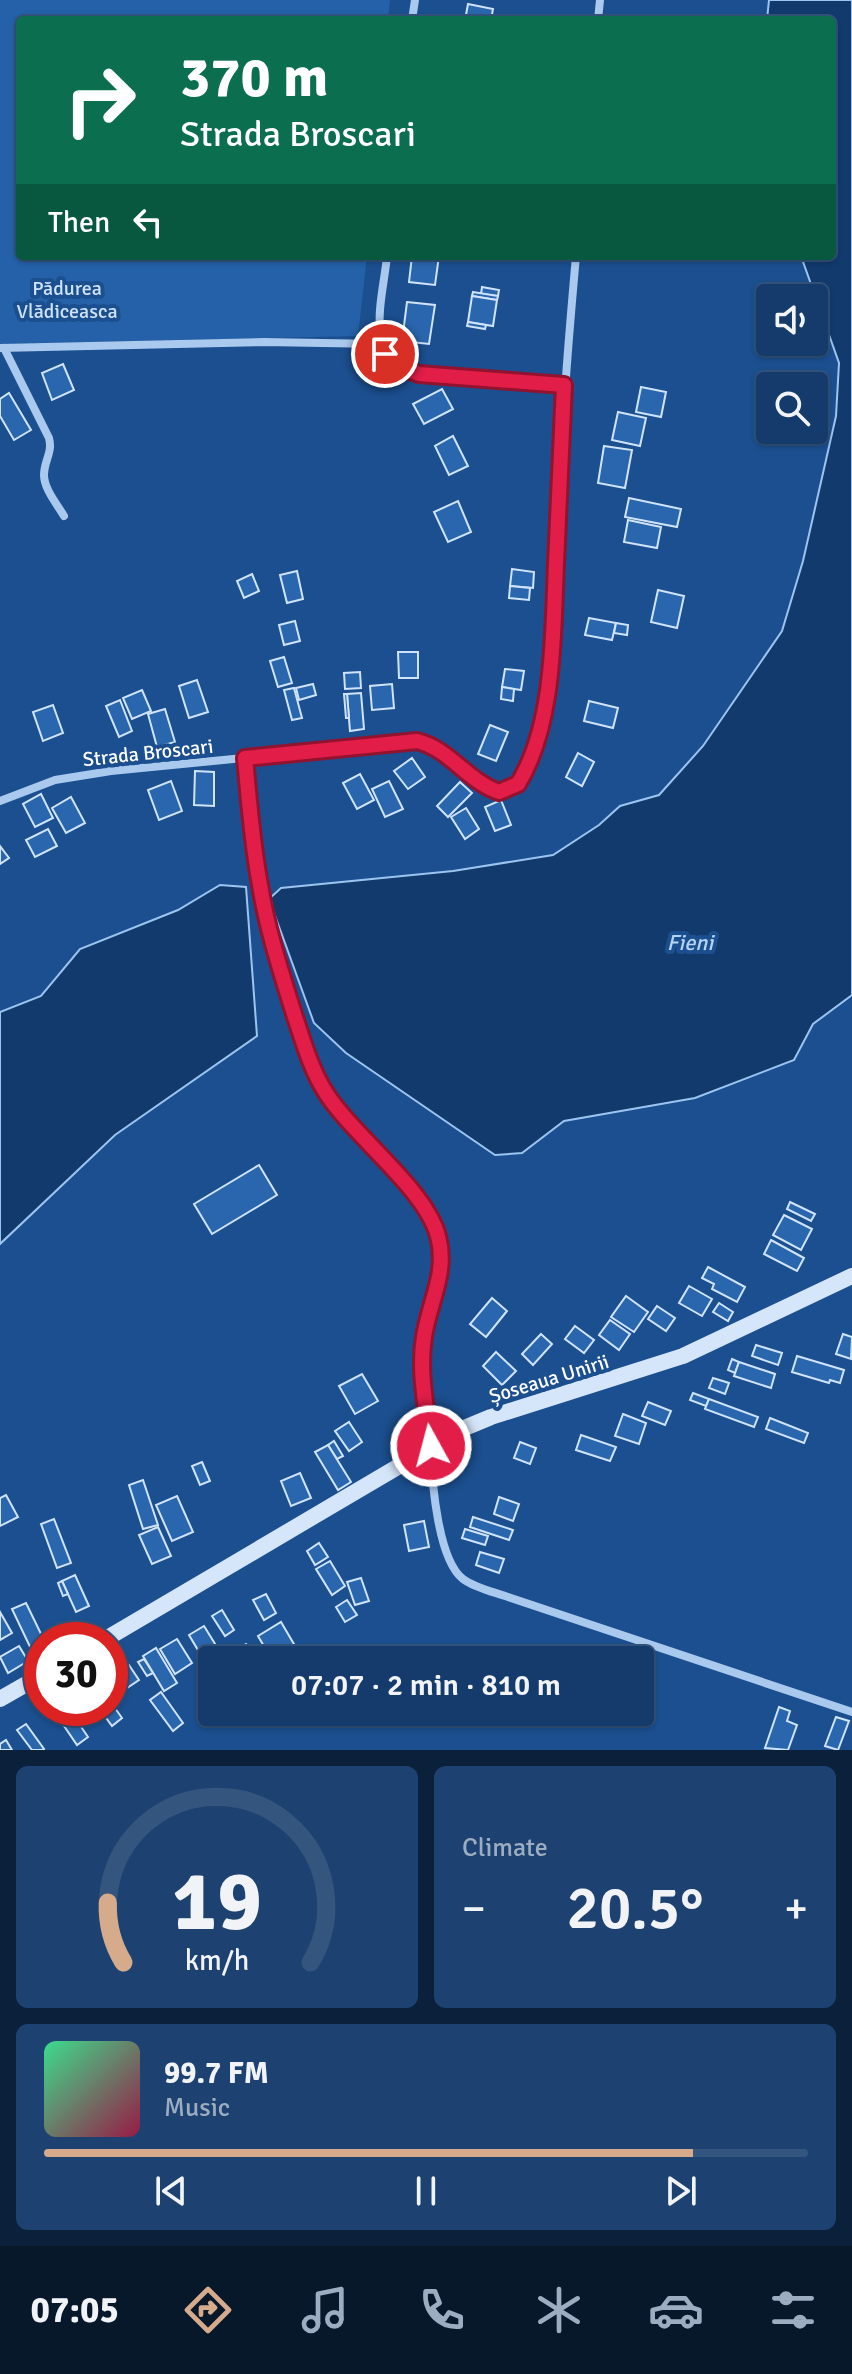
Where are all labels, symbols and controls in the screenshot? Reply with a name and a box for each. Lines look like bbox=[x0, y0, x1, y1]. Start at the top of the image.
text: 370 m bbox=[180, 43, 328, 112]
icon: right bbox=[48, 48, 152, 152]
text: Strada Broscari bbox=[180, 112, 416, 157]
icon: left bbox=[126, 200, 170, 244]
text: Then bbox=[48, 204, 110, 241]
park label: Pădurea Vlădiceasca bbox=[16, 276, 118, 324]
map controls bbox=[756, 284, 828, 444]
button: sound bbox=[756, 284, 828, 356]
pin bbox=[351, 320, 419, 388]
icon: arrive bbox=[363, 332, 407, 376]
button: search bbox=[756, 372, 828, 444]
street label: Strada Broscari bbox=[81, 734, 215, 772]
water label: Fieni bbox=[667, 929, 715, 956]
street label: Șoseaua Unirii bbox=[486, 1349, 612, 1409]
position arrow bbox=[389, 1404, 473, 1488]
speed limit sign: 30 bbox=[24, 1622, 128, 1726]
text: 07:07 · 2 min · 810 m bbox=[291, 1667, 561, 1704]
text: Climate bbox=[462, 1832, 548, 1864]
text: 19 bbox=[172, 1851, 262, 1953]
text: 20.5° bbox=[567, 1872, 703, 1946]
text: − bbox=[462, 1882, 486, 1936]
text: + bbox=[784, 1882, 808, 1936]
text: km/h bbox=[185, 1943, 249, 1978]
text: 99.7 FM bbox=[164, 2055, 269, 2092]
text: Music bbox=[164, 2092, 230, 2124]
icon: previous bbox=[149, 2169, 193, 2213]
icon: pause bbox=[404, 2169, 448, 2213]
icon: next bbox=[659, 2169, 703, 2213]
icon: directions bbox=[180, 2282, 236, 2338]
icon: music bbox=[297, 2282, 353, 2338]
icon: phone bbox=[414, 2282, 470, 2338]
icon: climate bbox=[531, 2282, 587, 2338]
icon: car bbox=[648, 2282, 704, 2338]
icon: filters bbox=[765, 2282, 821, 2338]
text: 07:05 bbox=[31, 2288, 119, 2333]

